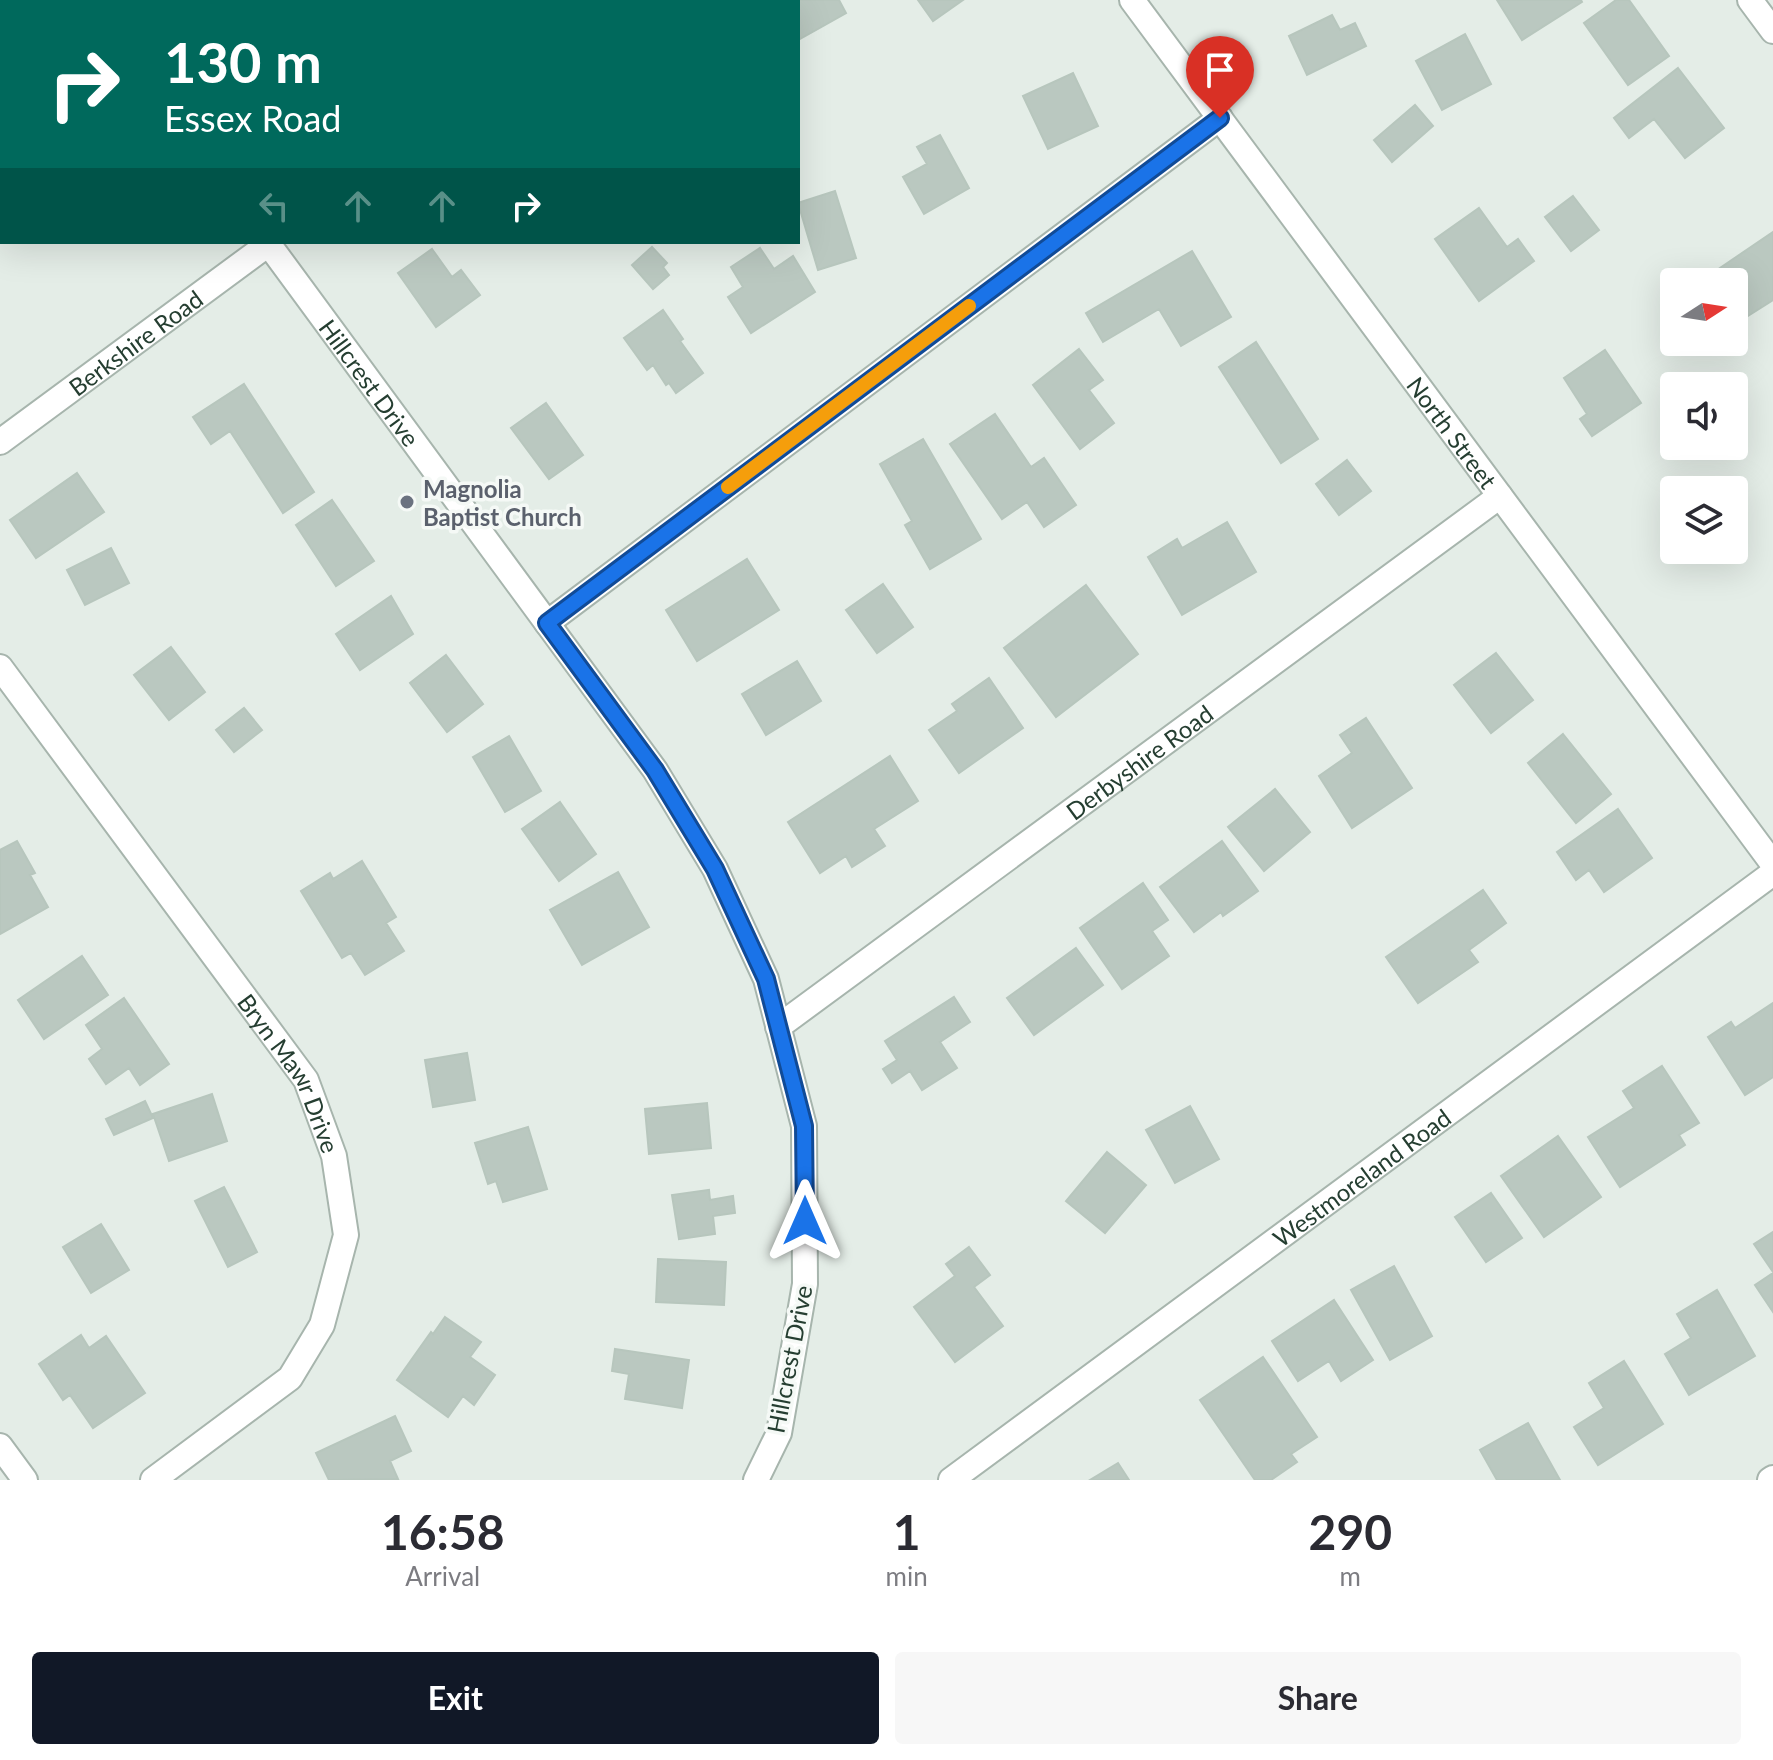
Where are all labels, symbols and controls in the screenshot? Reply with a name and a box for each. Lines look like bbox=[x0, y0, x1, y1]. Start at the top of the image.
text: 130 m bbox=[164, 28, 322, 95]
icon: right bbox=[32, 32, 136, 136]
pin bbox=[1186, 36, 1254, 118]
icon: arrive bbox=[1198, 48, 1242, 92]
text: Essex Road bbox=[164, 96, 341, 140]
icon: left bbox=[252, 184, 296, 228]
icon: ahead bbox=[336, 184, 380, 228]
icon: ahead bbox=[420, 184, 464, 228]
icon: right bbox=[504, 184, 548, 228]
north arrow bbox=[1660, 268, 1748, 356]
map controls bbox=[1660, 268, 1748, 564]
street label: Berkshire Road bbox=[63, 283, 208, 401]
street label: Hillcrest Drive bbox=[314, 313, 426, 451]
street label: North Street bbox=[1402, 371, 1504, 494]
button: sound bbox=[1660, 372, 1748, 460]
place label: Magnolia Baptist Church bbox=[423, 474, 582, 531]
button: layers bbox=[1660, 476, 1748, 564]
marker: Magnolia Baptist Church bbox=[398, 493, 416, 511]
street label: Derbyshire Road bbox=[1060, 698, 1218, 825]
street label: Bryn Mawr Drive bbox=[232, 988, 346, 1156]
street label: Westmoreland Road bbox=[1267, 1102, 1456, 1252]
position arrow bbox=[763, 1179, 847, 1263]
street label: Hillcrest Drive bbox=[760, 1283, 818, 1435]
text: 16:58 bbox=[381, 1503, 505, 1560]
text: 1 bbox=[893, 1503, 921, 1560]
text: 290 bbox=[1309, 1503, 1392, 1560]
text: Arrival bbox=[405, 1560, 480, 1592]
text: min bbox=[886, 1560, 928, 1592]
text: m bbox=[1340, 1560, 1361, 1592]
button: Exit bbox=[32, 1652, 879, 1744]
button: Share bbox=[895, 1652, 1741, 1744]

